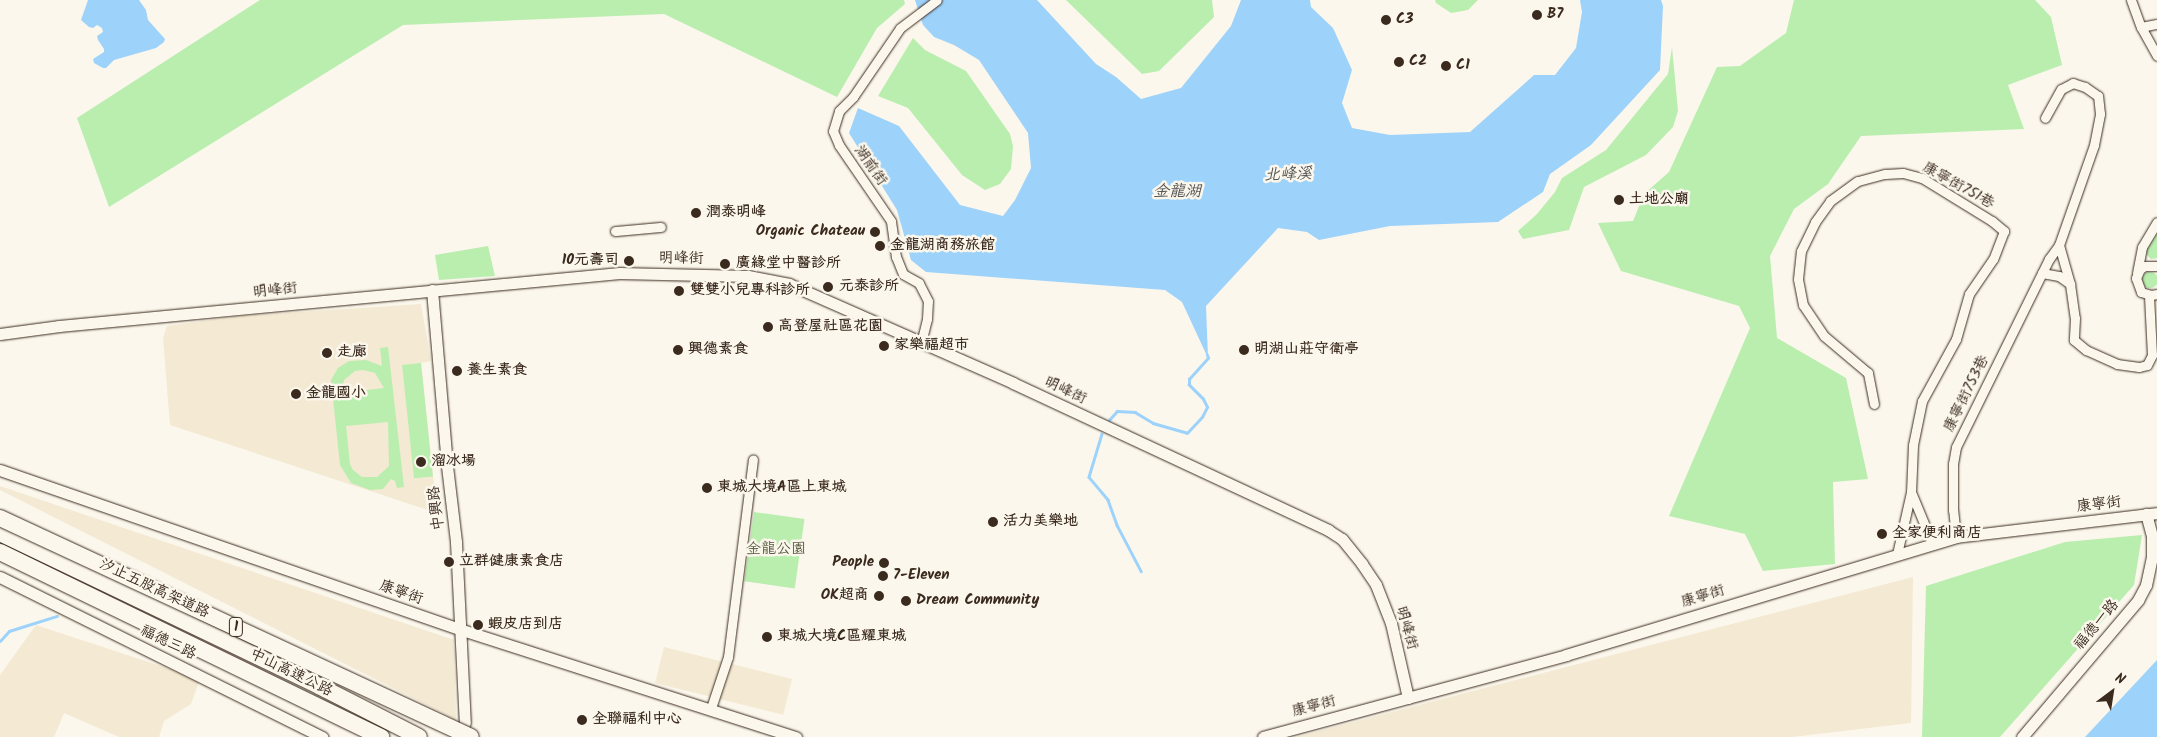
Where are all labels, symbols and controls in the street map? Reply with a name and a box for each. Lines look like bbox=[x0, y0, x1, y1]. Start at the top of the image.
place label: B7 bbox=[1547, 6, 1563, 24]
marker: B7 bbox=[1531, 9, 1543, 21]
place label: C3 bbox=[1396, 11, 1413, 29]
marker: C3 bbox=[1380, 14, 1392, 26]
place label: C2 bbox=[1409, 53, 1427, 71]
marker: C2 bbox=[1393, 56, 1405, 68]
place label: C1 bbox=[1456, 57, 1470, 75]
marker: C1 bbox=[1440, 60, 1452, 72]
street label: 湖前街 bbox=[850, 142, 890, 190]
street label: 康寧街751巷 bbox=[1919, 159, 1997, 213]
water label: 北峰溪 bbox=[1264, 165, 1312, 185]
water label: 金龍湖 bbox=[1153, 182, 1201, 202]
place label: 土地公廟 bbox=[1629, 191, 1689, 209]
marker: 土地公廟 bbox=[1613, 194, 1625, 206]
place label: 潤泰明峰 bbox=[706, 204, 766, 222]
marker: 潤泰明峰 bbox=[690, 207, 702, 219]
place label: Organic Chateau bbox=[756, 223, 865, 241]
marker: Organic Chateau bbox=[869, 226, 881, 238]
place label: 金龍湖商務旅館 bbox=[890, 237, 995, 255]
marker: 金龍湖商務旅館 bbox=[874, 240, 886, 252]
street label: 明峰街 bbox=[658, 250, 704, 268]
place label: 10元壽司 bbox=[562, 252, 619, 270]
marker: 10元壽司 bbox=[623, 255, 635, 267]
place label: 廣緣堂中醫診所 bbox=[736, 255, 841, 273]
marker: 廣緣堂中醫診所 bbox=[718, 257, 732, 271]
place label: 元泰診所 bbox=[839, 278, 899, 296]
street label: 明峰街 bbox=[252, 280, 298, 302]
marker: 元泰診所 bbox=[821, 280, 835, 294]
place label: 雙雙小兒專科診所 bbox=[690, 282, 810, 300]
marker: 雙雙小兒專科診所 bbox=[672, 284, 686, 298]
place label: 高登屋社區花園 bbox=[778, 318, 883, 336]
marker: 高登屋社區花園 bbox=[762, 321, 774, 333]
place label: 家樂福超市 bbox=[894, 337, 969, 355]
marker: 家樂福超市 bbox=[878, 340, 890, 352]
place label: 興德素食 bbox=[688, 341, 748, 359]
place label: 明湖山莊守衛亭 bbox=[1254, 341, 1359, 359]
place label: 走廊 bbox=[337, 344, 367, 362]
marker: 興德素食 bbox=[672, 344, 684, 356]
marker: 明湖山莊守衛亭 bbox=[1238, 344, 1250, 356]
marker: 走廊 bbox=[321, 347, 333, 359]
street label: 康寧街753巷 bbox=[1941, 353, 1993, 435]
place label: 養生素食 bbox=[467, 362, 527, 380]
marker: 養生素食 bbox=[451, 365, 463, 377]
street label: 明峰街 bbox=[1041, 373, 1089, 409]
place label: 金龍國小 bbox=[306, 385, 366, 403]
marker: 金龍國小 bbox=[290, 388, 302, 400]
place label: 溜冰場 bbox=[431, 453, 476, 471]
marker: 溜冰場 bbox=[415, 456, 427, 468]
place label: 東城大境A區上東城 bbox=[717, 479, 846, 497]
marker: 東城大境A區上東城 bbox=[701, 482, 713, 494]
street label: 中興路 bbox=[425, 485, 449, 531]
street label: 康寧街 bbox=[2076, 493, 2122, 517]
place label: 活力美樂地 bbox=[1003, 513, 1078, 531]
marker: 活力美樂地 bbox=[987, 516, 999, 528]
place label: 全家便利商店 bbox=[1892, 525, 1982, 543]
marker: 全家便利商店 bbox=[1876, 528, 1888, 540]
park label: 金龍公園 bbox=[746, 541, 806, 559]
place label: 立群健康素食店 bbox=[459, 553, 564, 571]
place label: People bbox=[832, 554, 874, 572]
street label: 汐止五股高架道路 bbox=[96, 555, 212, 623]
marker: 立群健康素食店 bbox=[443, 556, 455, 568]
marker: People bbox=[878, 557, 890, 569]
place label: 7-Eleven bbox=[893, 567, 950, 585]
marker: 7-Eleven bbox=[877, 570, 889, 582]
street label: 康寧街 bbox=[377, 577, 425, 609]
street label: 康寧街 bbox=[1679, 582, 1727, 612]
place label: OK超商 bbox=[821, 587, 869, 605]
marker: OK超商 bbox=[873, 590, 885, 602]
place label: Dream Community bbox=[916, 592, 1039, 610]
marker: Dream Community bbox=[900, 595, 912, 607]
street label: 福德一路 bbox=[2071, 596, 2123, 654]
street label: 明峰街 bbox=[1391, 604, 1421, 652]
road number: 1 bbox=[228, 616, 244, 638]
place label: 蝦皮店到店 bbox=[488, 616, 563, 634]
marker: 蝦皮店到店 bbox=[472, 619, 484, 631]
street label: 福德三路 bbox=[137, 622, 199, 664]
place label: 東城大境C區耀東城 bbox=[777, 628, 906, 646]
marker: 東城大境C區耀東城 bbox=[761, 631, 773, 643]
street label: 中山高速公路 bbox=[247, 645, 335, 701]
north arrow bbox=[2087, 667, 2137, 717]
text: N bbox=[2110, 667, 2129, 691]
street label: 康寧街 bbox=[1290, 692, 1338, 722]
place label: 全聯福利中心 bbox=[592, 711, 682, 729]
marker: 全聯福利中心 bbox=[576, 714, 588, 726]

